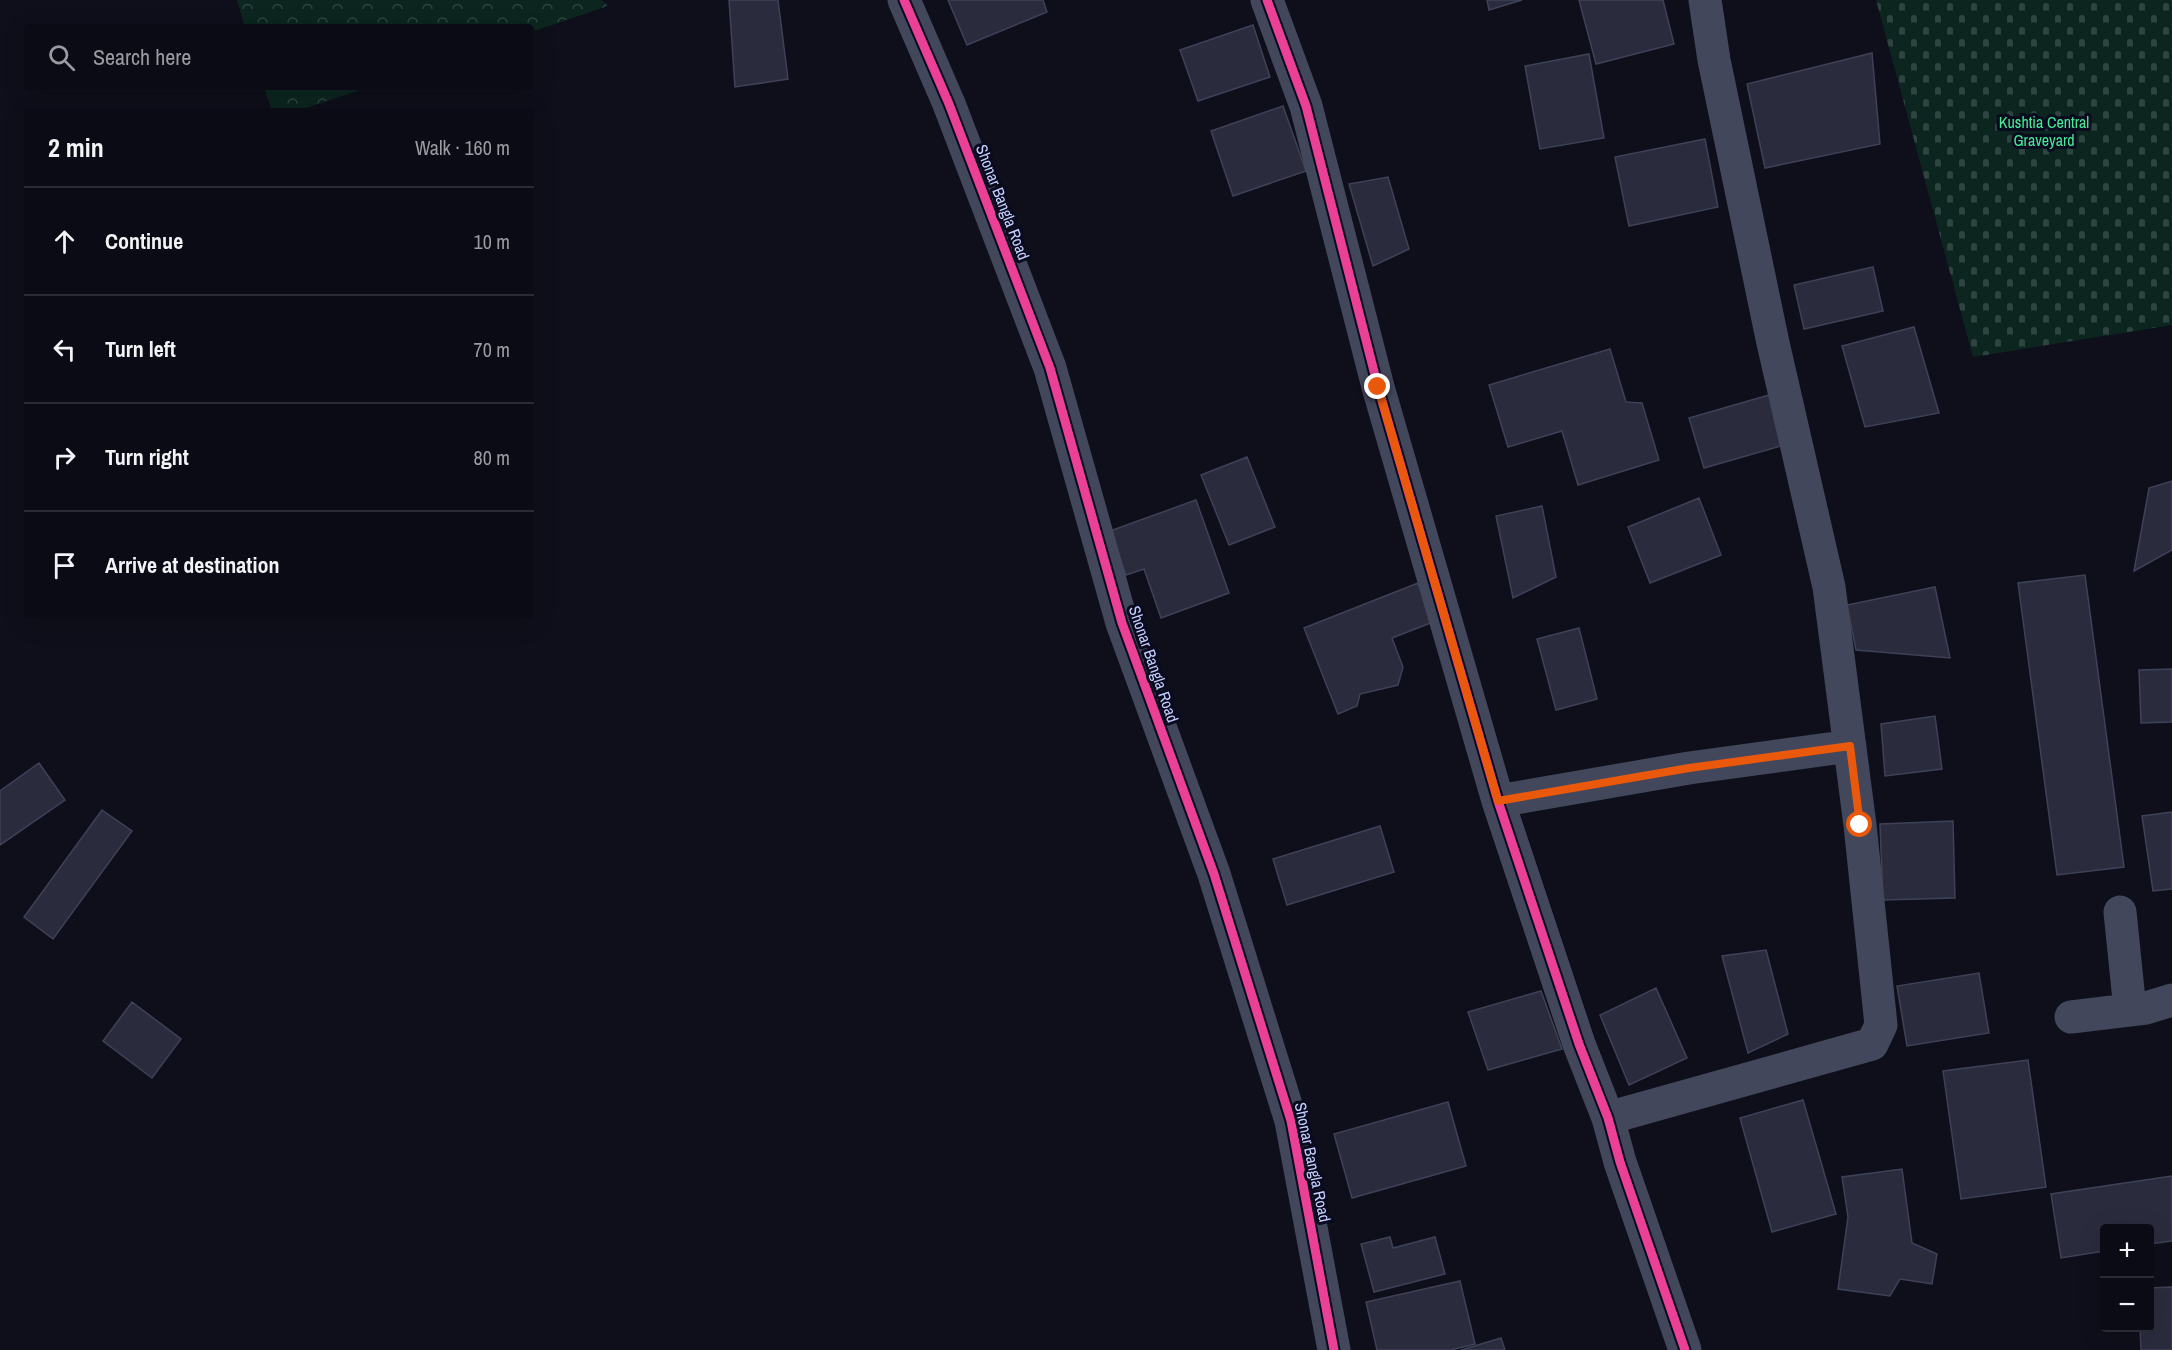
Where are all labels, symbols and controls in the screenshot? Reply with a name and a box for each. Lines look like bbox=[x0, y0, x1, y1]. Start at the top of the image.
search box bbox=[24, 24, 534, 90]
icon: search bbox=[45, 41, 78, 74]
text: Search here bbox=[93, 42, 191, 72]
park label: Kushtia Central Graveyard bbox=[1999, 111, 2089, 151]
text: 2 min bbox=[48, 130, 104, 165]
text: Walk · 160 m bbox=[415, 134, 510, 161]
street label: Shonar Bangla Road bbox=[971, 141, 1035, 263]
icon: ahead bbox=[48, 225, 81, 258]
text: Continue bbox=[105, 226, 183, 256]
text: 10 m bbox=[474, 228, 510, 255]
icon: left bbox=[48, 333, 81, 366]
text: Turn left bbox=[105, 334, 176, 364]
text: 70 m bbox=[474, 336, 510, 363]
route end bbox=[1364, 373, 1390, 399]
icon: right bbox=[48, 441, 81, 474]
text: Turn right bbox=[105, 442, 189, 472]
text: 80 m bbox=[474, 444, 510, 471]
icon: arrive bbox=[48, 549, 81, 582]
text: Arrive at destination bbox=[105, 550, 279, 580]
street label: Shonar Bangla Road bbox=[1124, 603, 1184, 725]
route start bbox=[1846, 811, 1872, 837]
street label: Shonar Bangla Road bbox=[1290, 1100, 1336, 1224]
map controls bbox=[2100, 1224, 2154, 1332]
button: + bbox=[2100, 1224, 2154, 1278]
button: − bbox=[2100, 1278, 2154, 1332]

